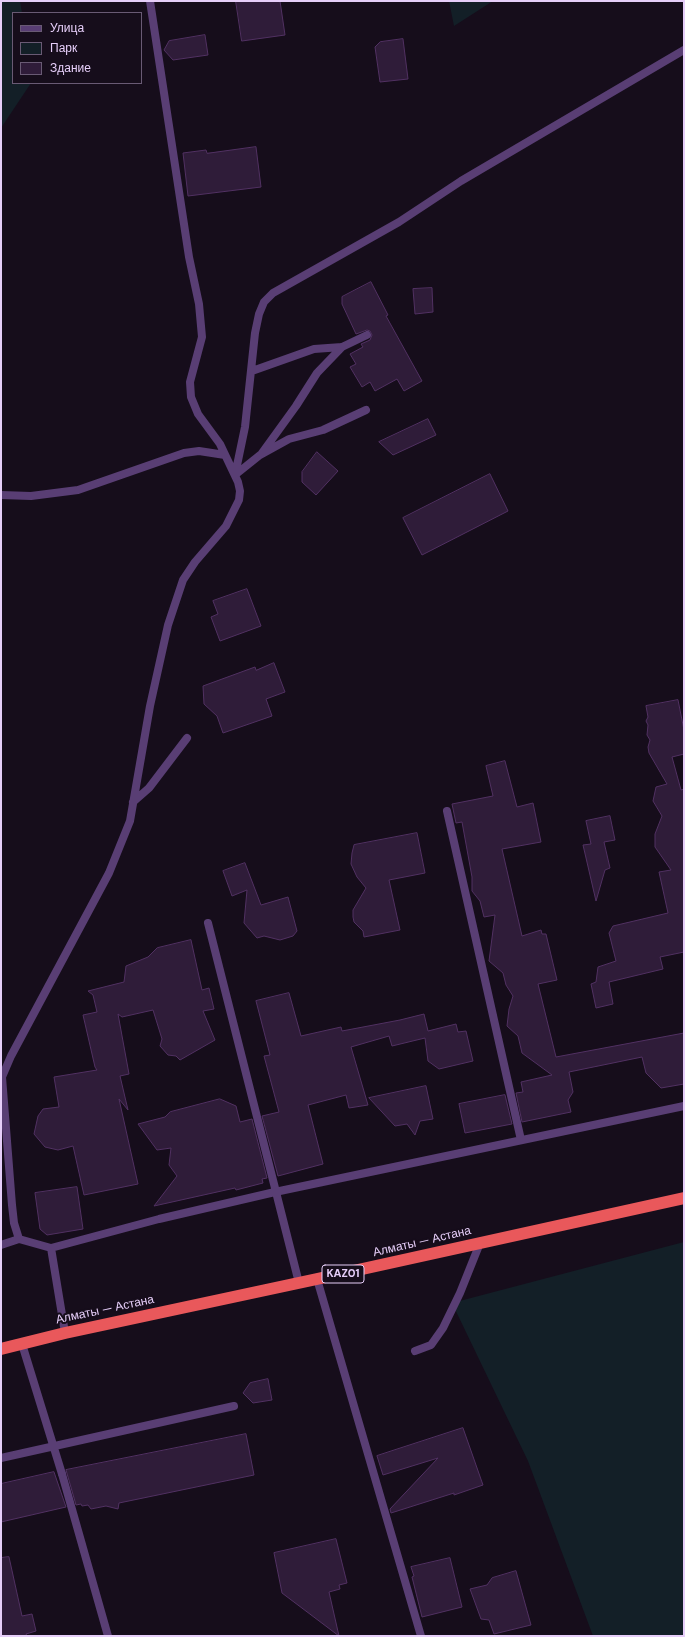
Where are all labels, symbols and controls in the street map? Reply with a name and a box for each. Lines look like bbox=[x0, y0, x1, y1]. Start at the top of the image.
legend bbox=[12, 12, 142, 84]
text: Улица bbox=[50, 20, 84, 36]
text: Парк bbox=[50, 40, 77, 56]
text: Здание bbox=[50, 60, 91, 76]
street label: Алматы — Астана bbox=[372, 1224, 472, 1260]
road number: KАZ01 bbox=[322, 1265, 364, 1283]
street label: Алматы — Астана bbox=[55, 1293, 155, 1327]

